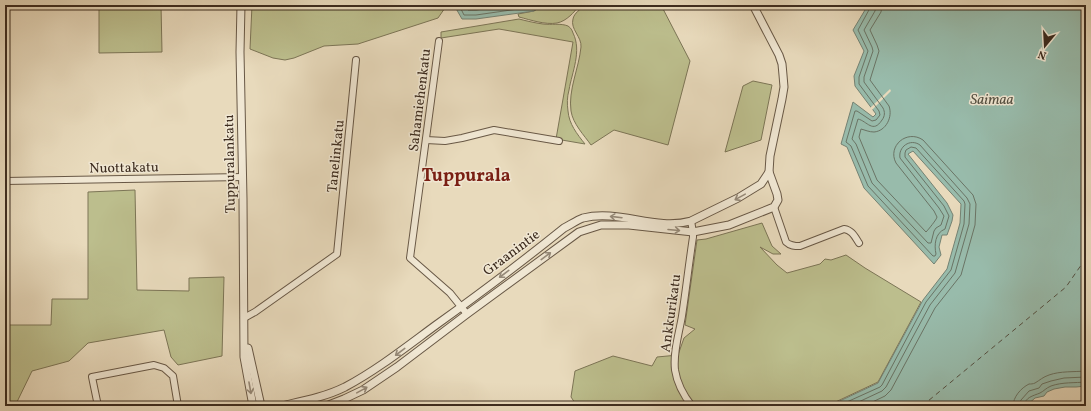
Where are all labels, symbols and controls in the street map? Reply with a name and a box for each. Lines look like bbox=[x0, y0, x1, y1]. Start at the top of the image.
north arrow bbox=[1025, 26, 1065, 66]
text: N bbox=[1036, 46, 1048, 62]
street label: Sahamiehenkatu bbox=[405, 47, 436, 153]
water label: Saimaa bbox=[970, 90, 1014, 111]
street label: Tuppuralankatu bbox=[220, 114, 241, 214]
street label: Tanelinkatu bbox=[323, 119, 350, 194]
street label: Nuottakatu bbox=[89, 158, 159, 179]
district label: Tuppurala bbox=[421, 164, 511, 189]
one-way arrow bbox=[734, 193, 746, 201]
one-way arrow bbox=[610, 213, 623, 221]
street label: Graanintie bbox=[480, 225, 545, 281]
one-way arrow bbox=[667, 226, 680, 234]
one-way arrow bbox=[540, 251, 551, 260]
one-way arrow bbox=[499, 270, 510, 278]
street label: Ankkurikatu bbox=[657, 273, 686, 353]
one-way arrow bbox=[395, 347, 406, 356]
one-way arrow bbox=[246, 381, 254, 394]
one-way arrow bbox=[355, 386, 367, 393]

